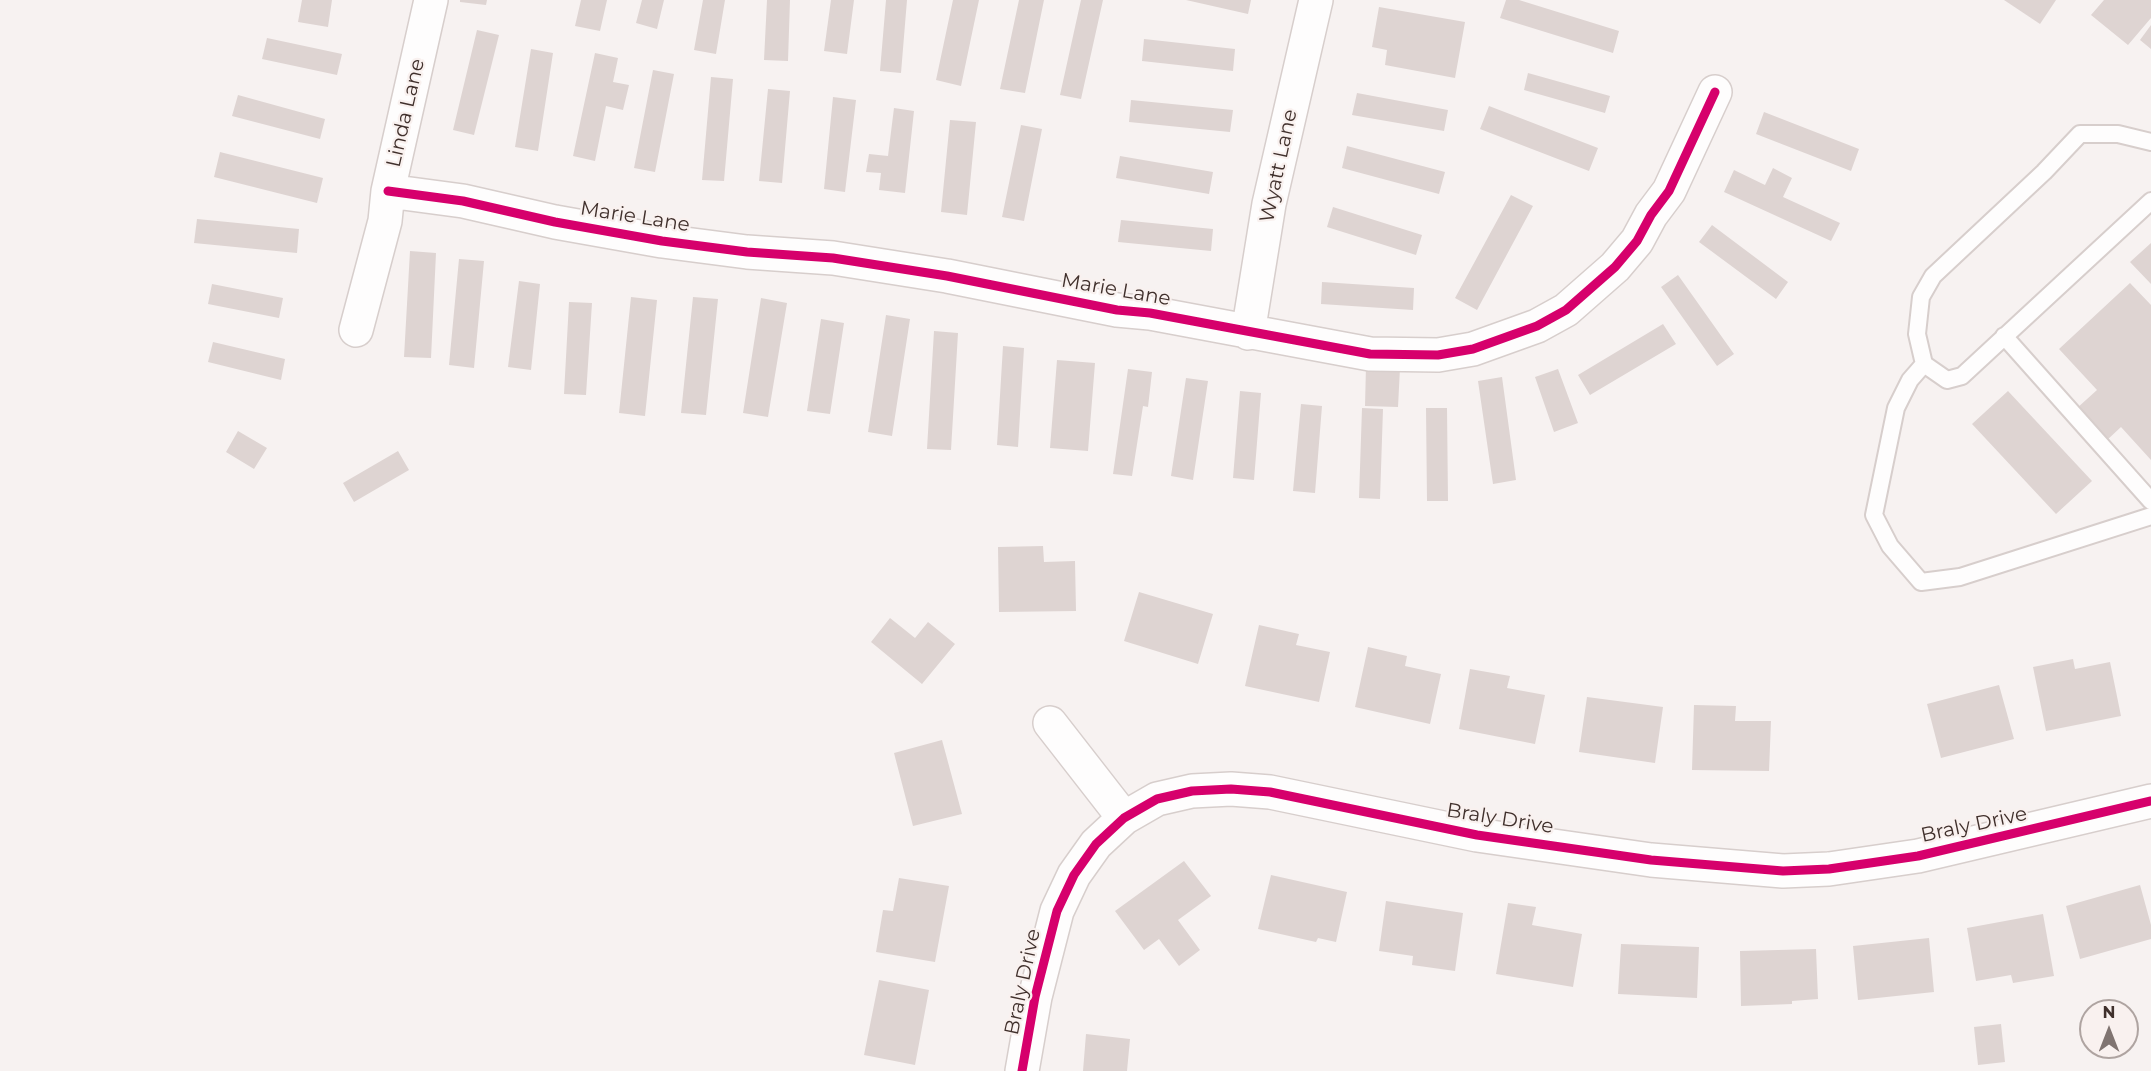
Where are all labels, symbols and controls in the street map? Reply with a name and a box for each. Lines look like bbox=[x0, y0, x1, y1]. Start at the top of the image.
street label: Linda Lane bbox=[382, 56, 430, 170]
street label: Wyatt Lane bbox=[1255, 107, 1303, 225]
street label: Marie Lane bbox=[578, 196, 692, 238]
street label: Marie Lane bbox=[1059, 269, 1173, 311]
street label: Braly Drive bbox=[1445, 799, 1555, 839]
street label: Braly Drive bbox=[1919, 802, 2029, 848]
street label: Braly Drive bbox=[1000, 927, 1046, 1037]
north arrow bbox=[2079, 999, 2139, 1059]
text: N bbox=[2103, 1003, 2115, 1022]

